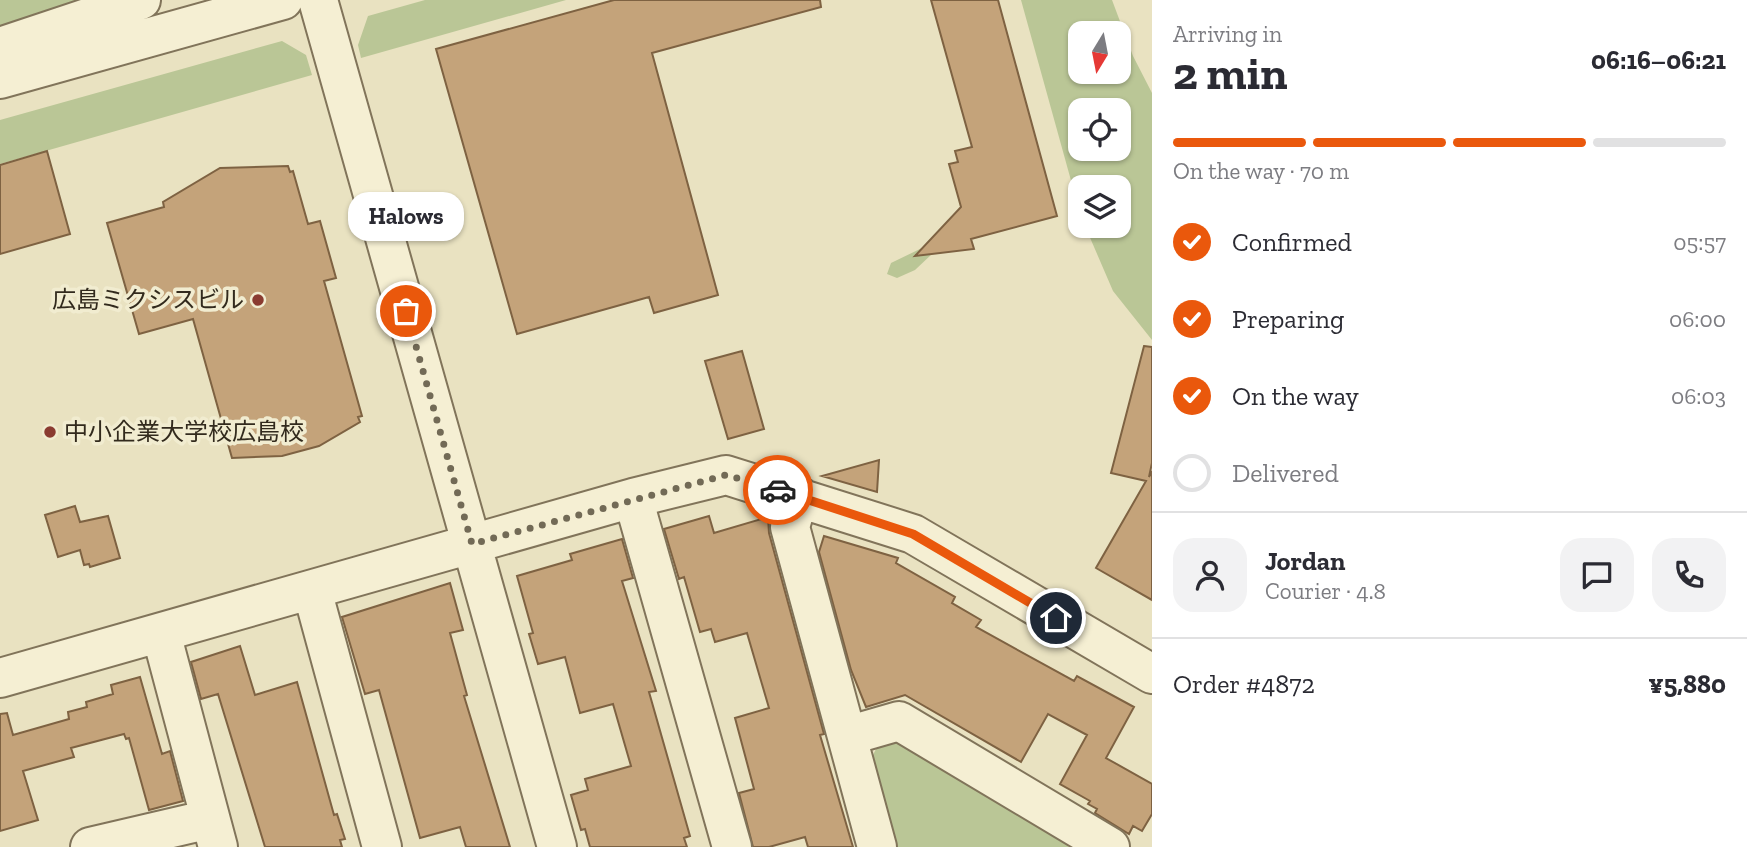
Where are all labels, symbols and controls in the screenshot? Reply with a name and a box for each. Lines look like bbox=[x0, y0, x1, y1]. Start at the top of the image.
text: Arriving in bbox=[1173, 20, 1282, 48]
north arrow bbox=[1068, 21, 1130, 84]
map controls bbox=[1068, 21, 1131, 238]
text: 06:16–06:21 bbox=[1591, 44, 1726, 76]
text: 2 min bbox=[1173, 46, 1288, 101]
button: locate bbox=[1068, 98, 1131, 161]
text: On the way · 70 m bbox=[1173, 157, 1349, 185]
button: layers bbox=[1068, 175, 1131, 238]
callout: Halows bbox=[348, 192, 464, 241]
text: Halows bbox=[368, 202, 444, 230]
icon: check bbox=[1173, 223, 1211, 261]
text: Confirmed bbox=[1232, 226, 1352, 258]
text: 05:57 bbox=[1673, 228, 1726, 256]
pin bbox=[376, 281, 436, 341]
place label: 広島ミクシスビル bbox=[52, 285, 244, 314]
marker: 広島ミクシスビル bbox=[250, 292, 266, 308]
icon: bag bbox=[387, 292, 425, 330]
icon: check bbox=[1173, 300, 1211, 338]
text: Preparing bbox=[1232, 303, 1344, 335]
text: 06:00 bbox=[1669, 305, 1726, 333]
icon: check bbox=[1173, 377, 1211, 415]
text: On the way bbox=[1232, 380, 1359, 412]
text: 06:03 bbox=[1671, 382, 1726, 410]
place label: 中小企業大学校広島校 bbox=[64, 417, 304, 446]
marker: 中小企業大学校広島校 bbox=[42, 424, 58, 440]
courier bbox=[743, 455, 813, 525]
text: Delivered bbox=[1232, 457, 1339, 489]
icon: car bbox=[759, 471, 797, 509]
button: person bbox=[1173, 538, 1247, 612]
button: chat bbox=[1560, 538, 1634, 612]
button: phone bbox=[1652, 538, 1726, 612]
text: Jordan bbox=[1265, 545, 1345, 577]
text: Courier · 4.8 bbox=[1265, 577, 1386, 605]
pin bbox=[1026, 588, 1086, 648]
icon: home bbox=[1037, 599, 1075, 637]
text: Order #4872 bbox=[1173, 668, 1315, 700]
text: ¥5,880 bbox=[1648, 668, 1726, 700]

